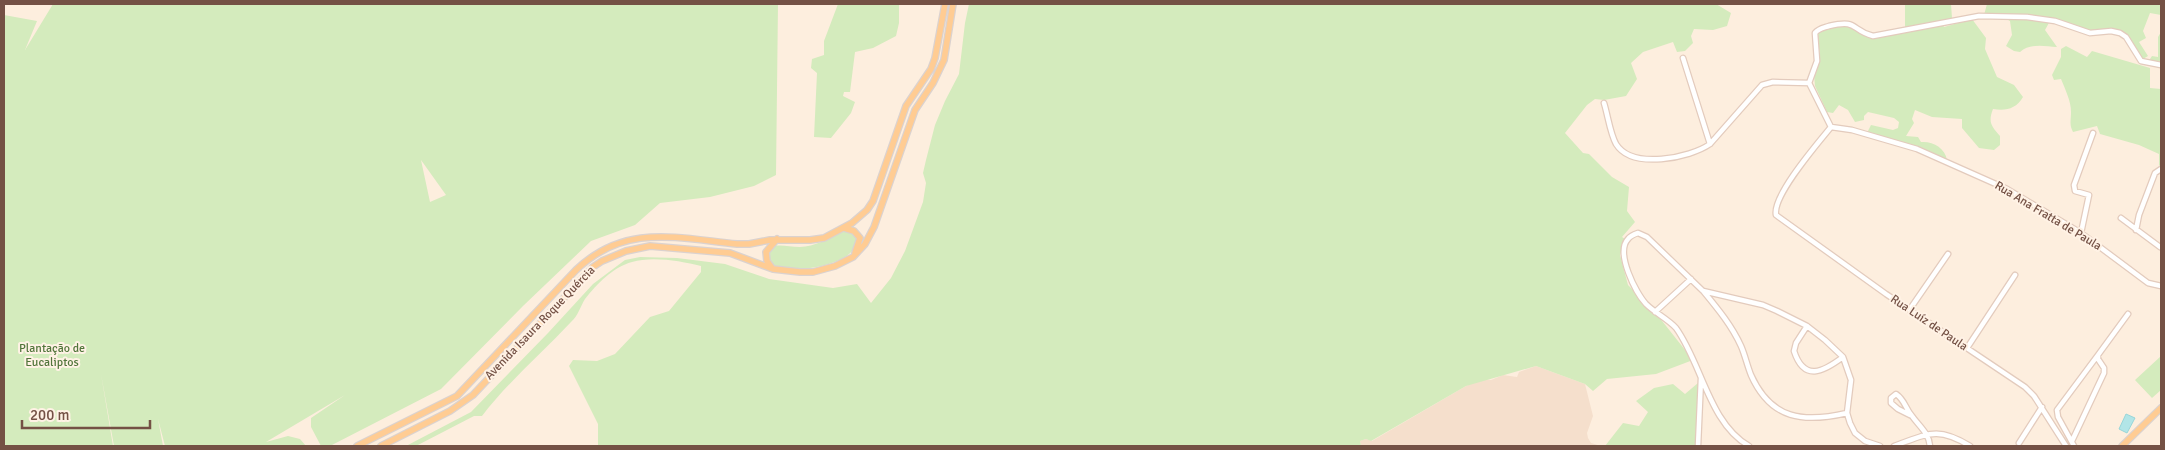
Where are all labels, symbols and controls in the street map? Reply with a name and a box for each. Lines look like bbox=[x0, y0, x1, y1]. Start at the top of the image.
street label: Rua Ana Fratta de Paula bbox=[1992, 178, 2104, 254]
street label: Avenida Isaura Roque Quércia bbox=[482, 263, 598, 383]
street label: Rua Luíz de Paula bbox=[1888, 292, 1970, 354]
park label: Plantação de Eucaliptos bbox=[19, 341, 85, 370]
scale bar bbox=[22, 398, 150, 430]
text: 200 m bbox=[30, 406, 70, 424]

